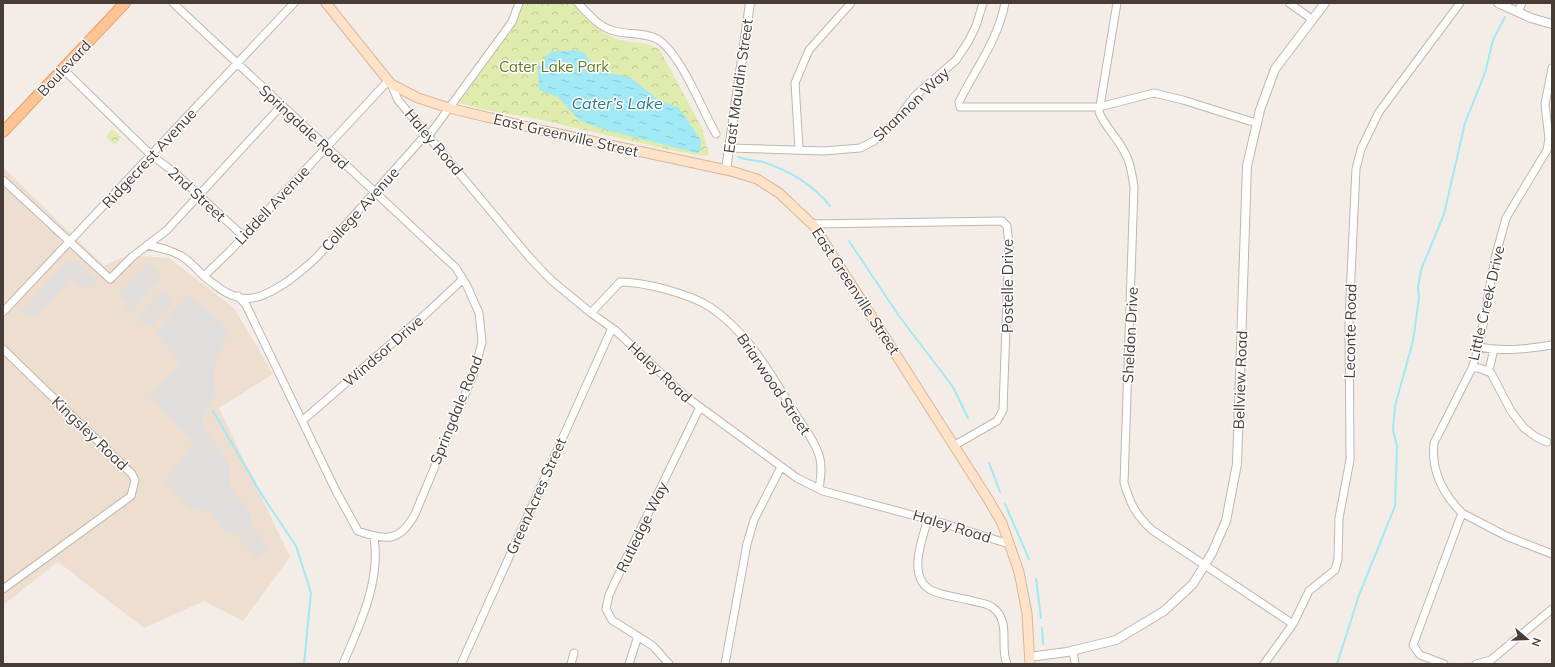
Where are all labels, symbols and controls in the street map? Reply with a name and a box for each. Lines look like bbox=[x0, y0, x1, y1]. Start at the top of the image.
street label: East Mauldin Street bbox=[719, 18, 757, 154]
street label: Boulevard bbox=[33, 36, 95, 100]
park label: Cater Lake Park bbox=[499, 57, 609, 76]
street label: Shannon Way bbox=[869, 63, 953, 145]
street label: Springdale Road bbox=[255, 81, 353, 173]
water label: Cater’s Lake bbox=[571, 93, 663, 113]
street label: Ridgecrest Avenue bbox=[98, 104, 200, 212]
street label: Haley Road bbox=[401, 105, 467, 179]
street label: East Greenville Street bbox=[492, 109, 640, 161]
street label: 2nd Street bbox=[164, 162, 230, 226]
street label: Liddell Avenue bbox=[231, 162, 313, 248]
street label: College Avenue bbox=[317, 163, 403, 255]
street label: East Greenville Street bbox=[808, 224, 904, 358]
street label: Postelle Drive bbox=[998, 239, 1017, 333]
street label: Little Creek Drive bbox=[1464, 244, 1508, 362]
street label: Leconte Road bbox=[1340, 283, 1360, 379]
street label: Sheldon Drive bbox=[1118, 286, 1142, 384]
street label: Windsor Drive bbox=[339, 311, 427, 391]
street label: Briarwood Street bbox=[733, 330, 815, 438]
street label: Bellview Road bbox=[1229, 330, 1251, 430]
street label: Haley Road bbox=[624, 338, 696, 406]
street label: Springdale Road bbox=[426, 353, 486, 467]
street label: Kingsley Road bbox=[48, 392, 132, 474]
street label: GreenAcres Street bbox=[502, 435, 570, 557]
street label: Rutledge Way bbox=[612, 478, 672, 576]
street label: Haley Road bbox=[911, 505, 993, 547]
north arrow bbox=[1507, 619, 1547, 659]
text: N bbox=[1528, 636, 1544, 648]

